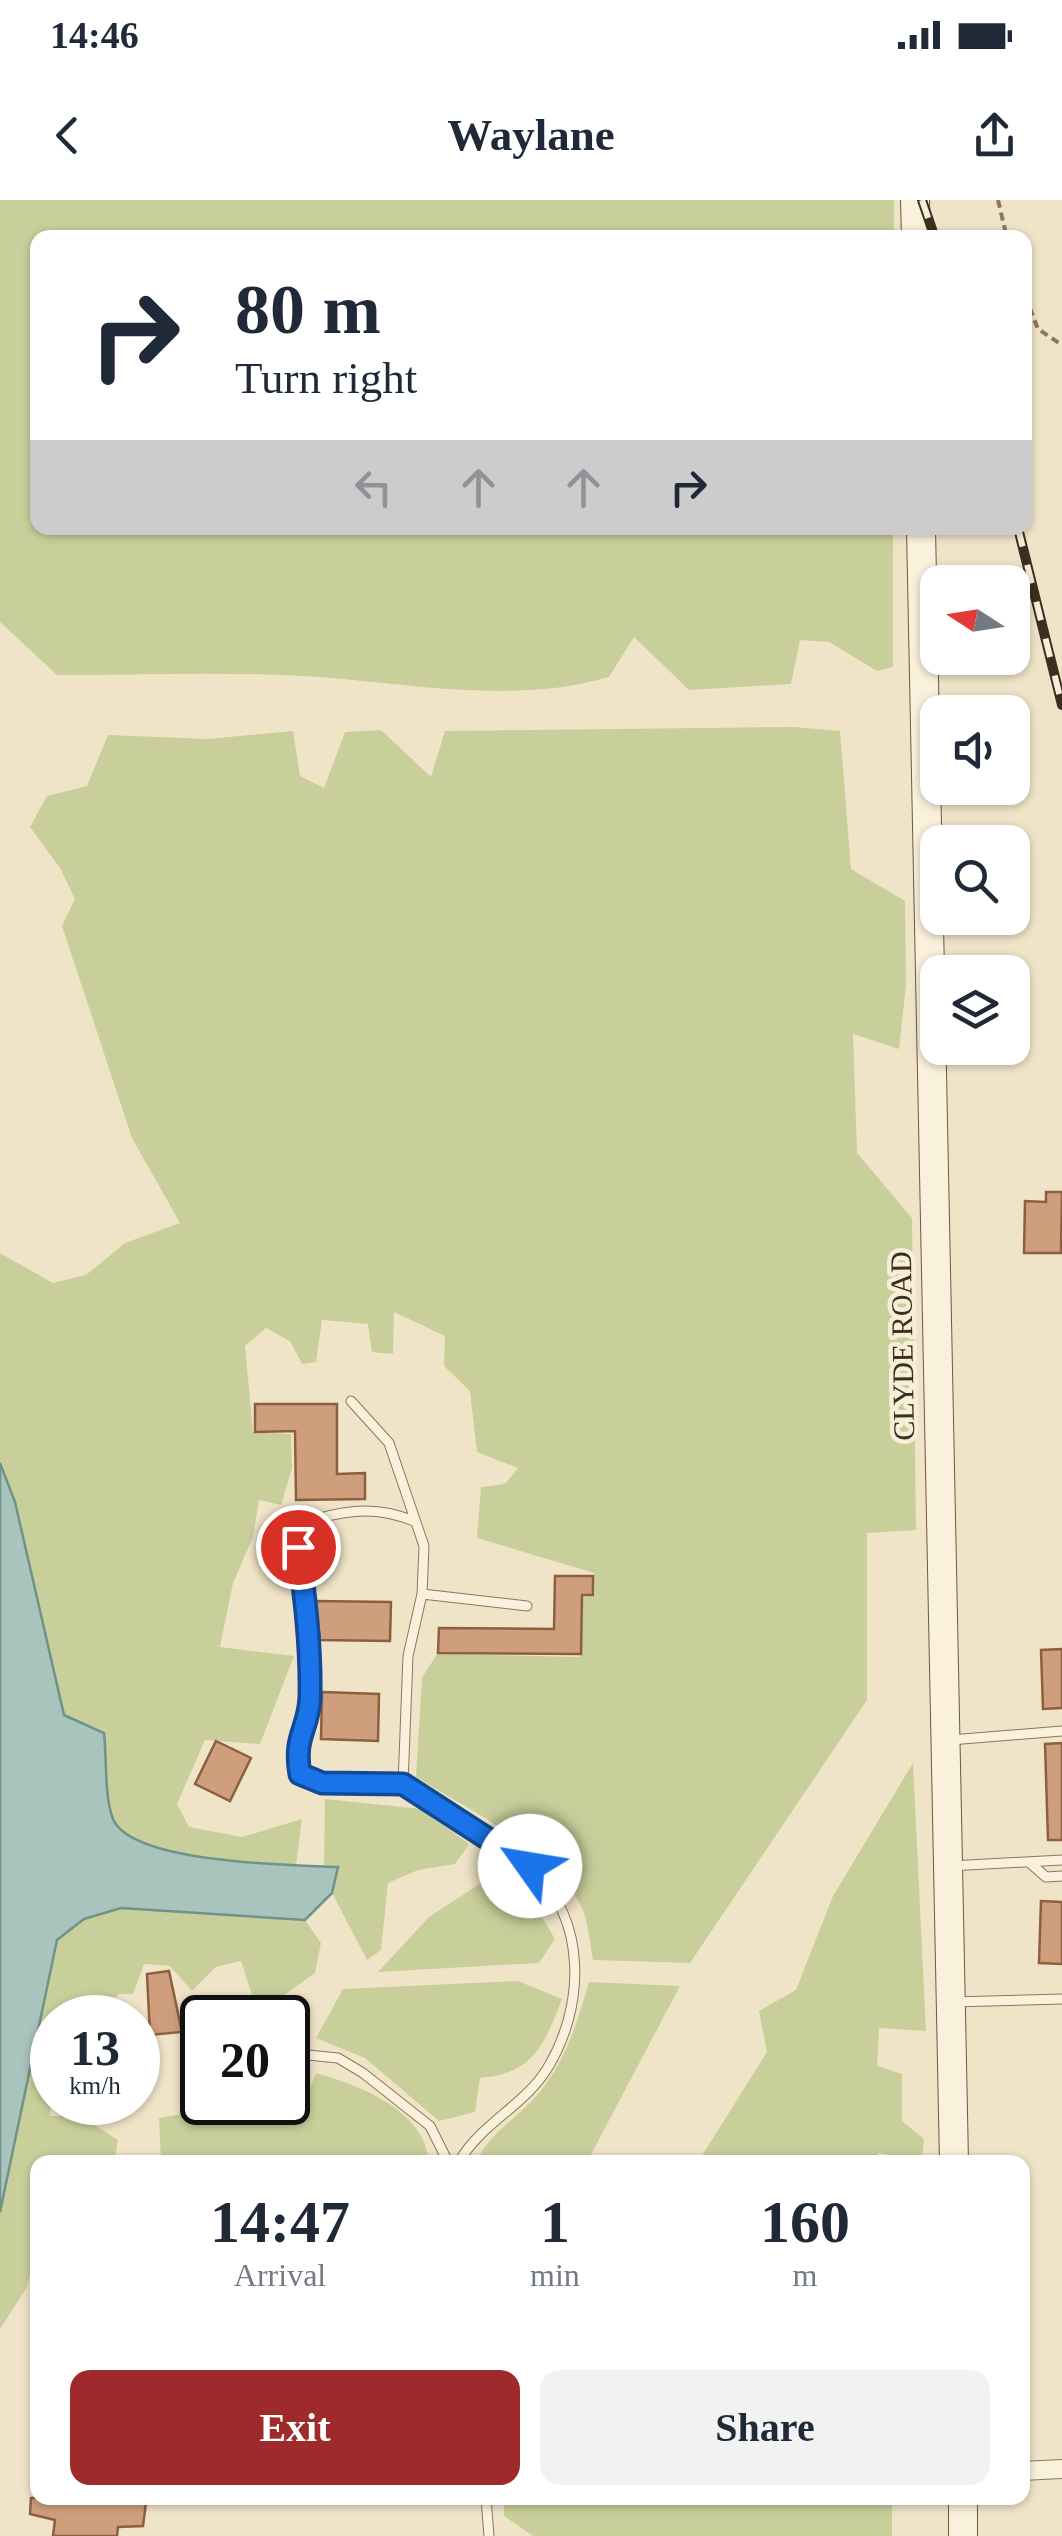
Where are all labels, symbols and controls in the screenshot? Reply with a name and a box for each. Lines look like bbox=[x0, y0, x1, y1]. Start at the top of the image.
text: 14:46 bbox=[50, 14, 139, 56]
icon: back bbox=[40, 108, 95, 163]
icon: share bbox=[967, 108, 1022, 163]
text: Waylane bbox=[447, 110, 615, 160]
icon: right bbox=[70, 270, 200, 400]
text: 80 m bbox=[235, 271, 381, 348]
text: Turn right bbox=[235, 353, 417, 403]
icon: left bbox=[346, 460, 401, 515]
icon: ahead bbox=[451, 460, 506, 515]
icon: ahead bbox=[556, 460, 611, 515]
icon: right bbox=[661, 460, 716, 515]
north arrow bbox=[920, 565, 1030, 675]
map controls bbox=[920, 565, 1030, 1065]
button: sound bbox=[920, 695, 1030, 805]
button: search bbox=[920, 825, 1030, 935]
button: layers bbox=[920, 955, 1030, 1065]
street label: CLYDE ROAD bbox=[884, 1251, 920, 1441]
pin bbox=[256, 1505, 341, 1590]
icon: arrive bbox=[271, 1520, 326, 1575]
position arrow bbox=[478, 1814, 582, 1918]
speed limit sign: 20 bbox=[180, 1995, 310, 2125]
text: 13 bbox=[70, 2020, 120, 2076]
text: km/h bbox=[69, 2072, 121, 2099]
text: 14:47 bbox=[210, 2189, 350, 2255]
text: 1 bbox=[540, 2189, 570, 2255]
text: 160 bbox=[760, 2189, 850, 2255]
text: Arrival bbox=[234, 2257, 326, 2293]
text: min bbox=[530, 2257, 580, 2293]
text: m bbox=[792, 2257, 817, 2293]
button: Exit bbox=[70, 2370, 520, 2485]
button: Share bbox=[540, 2370, 990, 2485]

